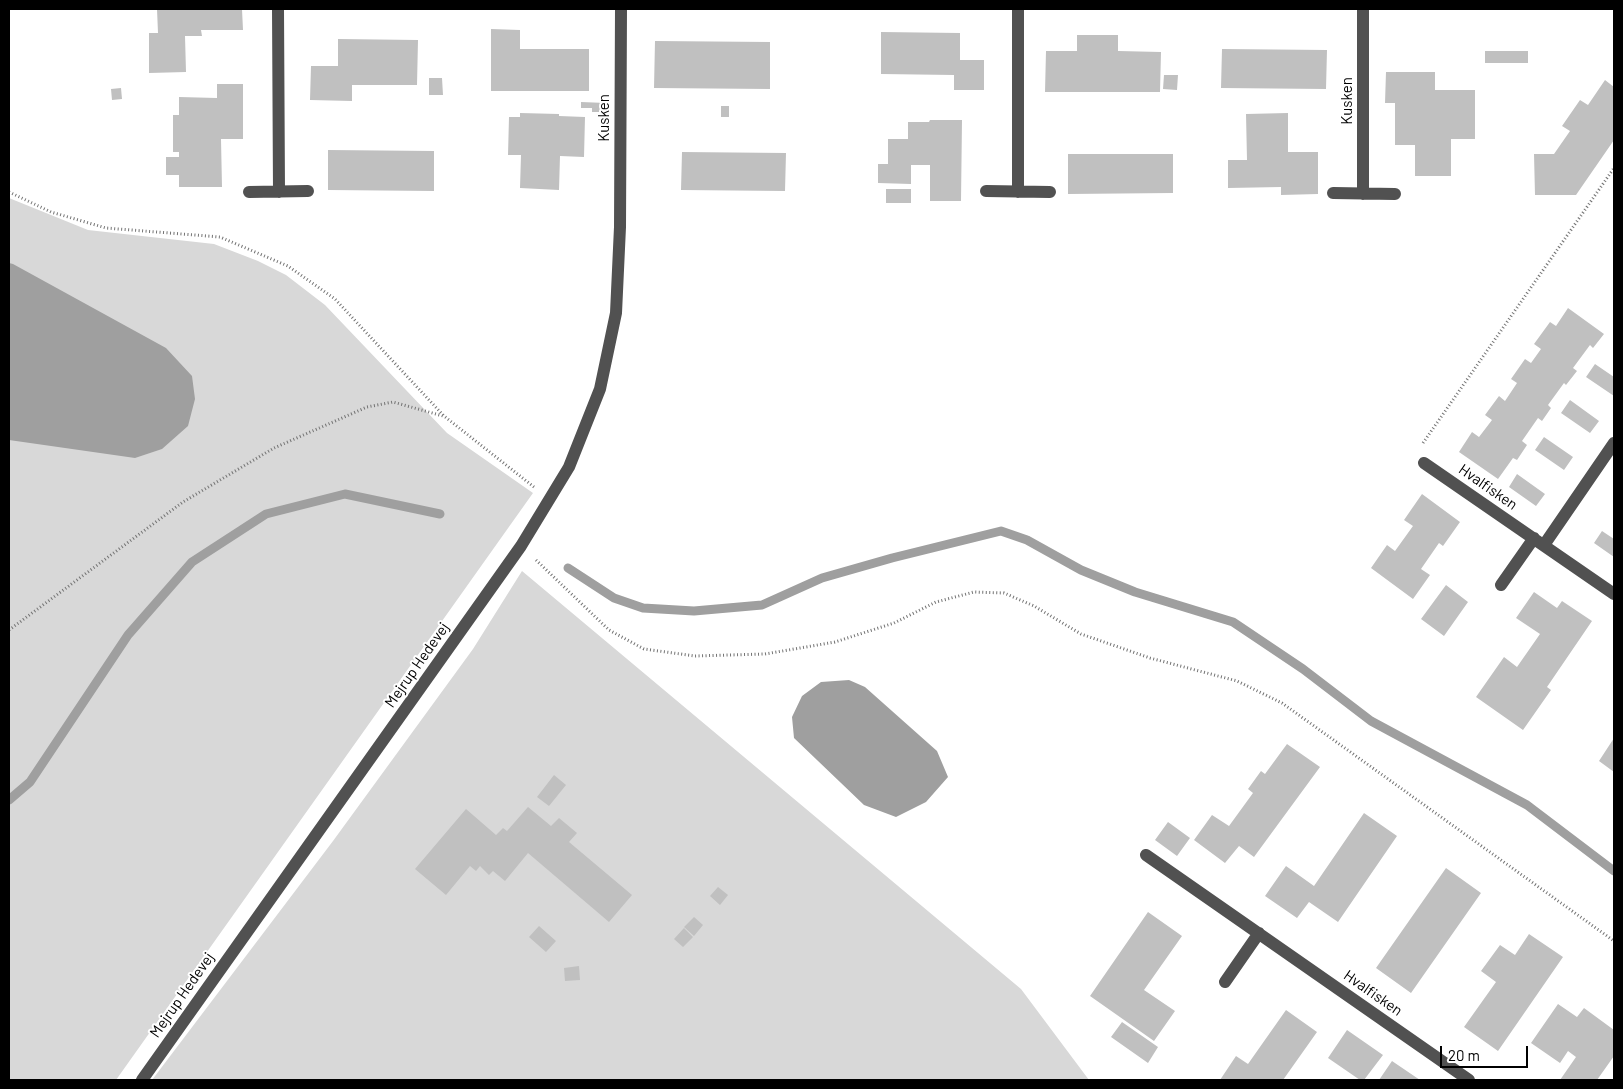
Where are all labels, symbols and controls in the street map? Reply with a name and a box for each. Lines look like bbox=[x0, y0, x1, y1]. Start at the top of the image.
street label: Kusken bbox=[1338, 77, 1356, 125]
street label: Kusken bbox=[595, 94, 613, 142]
street label: Hvalfisken bbox=[1455, 460, 1521, 514]
street label: Mejrup Hedevej bbox=[381, 619, 453, 711]
street label: Mejrup Hedevej bbox=[146, 949, 218, 1041]
street label: Hvalfisken bbox=[1340, 966, 1406, 1020]
scale bar bbox=[1443, 1036, 1530, 1068]
text: 20 m bbox=[1448, 1046, 1480, 1064]

